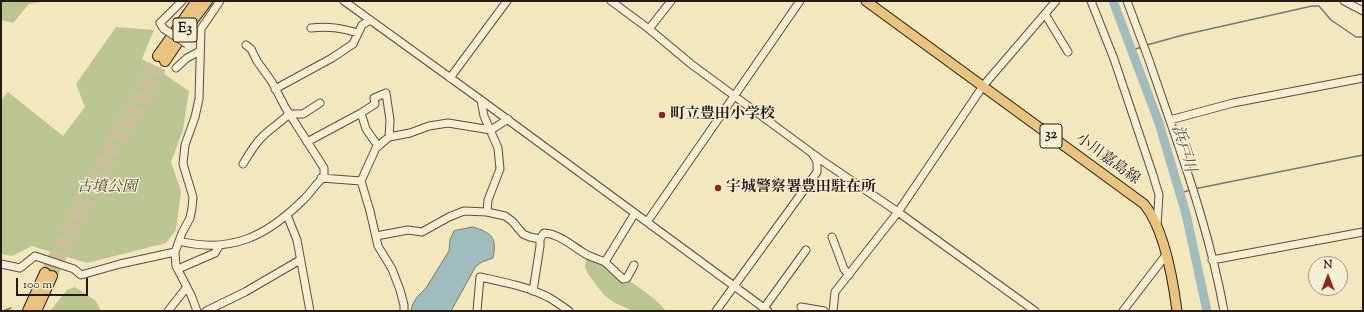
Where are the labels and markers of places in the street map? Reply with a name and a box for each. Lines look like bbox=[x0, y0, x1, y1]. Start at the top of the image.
place label: 町立豊田小学校 bbox=[670, 106, 775, 124]
marker: 町立豊田小学校 bbox=[657, 110, 667, 120]
place label: 宇城警察署豊田駐在所 bbox=[726, 179, 876, 197]
marker: 宇城警察署豊田駐在所 bbox=[713, 183, 723, 193]

